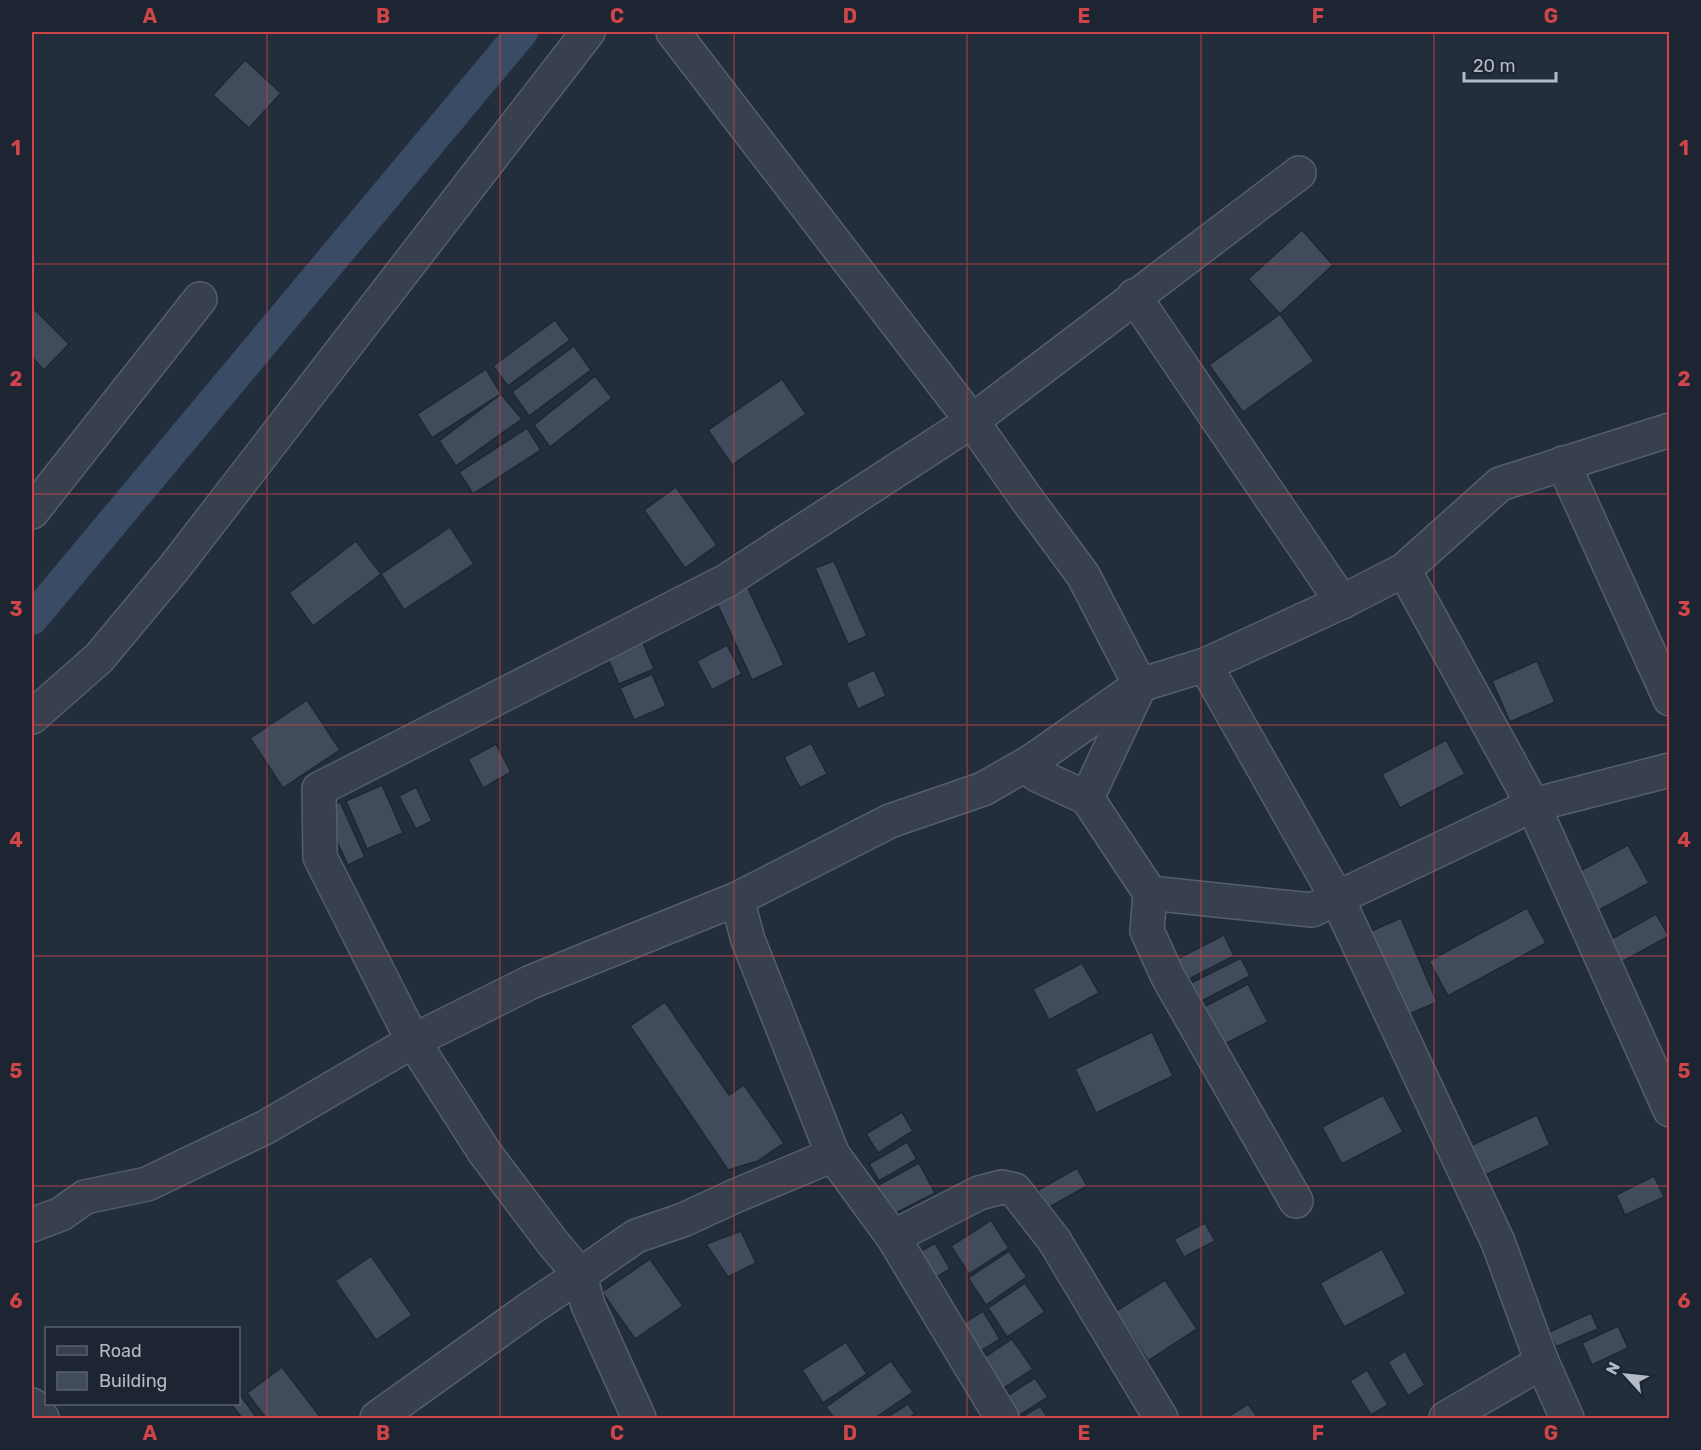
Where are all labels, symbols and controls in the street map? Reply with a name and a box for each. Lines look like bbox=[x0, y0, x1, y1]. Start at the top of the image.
text: A bbox=[143, 4, 158, 28]
text: B bbox=[376, 4, 390, 28]
text: C bbox=[610, 4, 624, 28]
text: D bbox=[843, 4, 857, 28]
text: E bbox=[1078, 4, 1090, 28]
text: F bbox=[1312, 4, 1324, 28]
text: G bbox=[1544, 4, 1558, 28]
scale bar bbox=[1464, 45, 1556, 83]
text: 20 m bbox=[1473, 55, 1515, 77]
text: 1 bbox=[11, 136, 21, 160]
text: 1 bbox=[1679, 136, 1689, 160]
text: 2 bbox=[10, 367, 23, 391]
text: 2 bbox=[1678, 367, 1691, 391]
text: 3 bbox=[9, 597, 23, 621]
text: 3 bbox=[1677, 597, 1691, 621]
text: 4 bbox=[9, 828, 23, 852]
text: 4 bbox=[1677, 828, 1691, 852]
text: 5 bbox=[10, 1059, 23, 1083]
text: 5 bbox=[1678, 1059, 1691, 1083]
text: 6 bbox=[9, 1289, 23, 1313]
text: 6 bbox=[1677, 1289, 1691, 1313]
legend bbox=[45, 1327, 240, 1405]
text: Road bbox=[99, 1340, 142, 1362]
north arrow bbox=[1596, 1345, 1656, 1405]
text: N bbox=[1602, 1359, 1624, 1378]
text: Building bbox=[99, 1370, 167, 1392]
text: A bbox=[143, 1421, 158, 1445]
text: B bbox=[376, 1421, 390, 1445]
text: C bbox=[610, 1421, 624, 1445]
text: D bbox=[843, 1421, 857, 1445]
text: E bbox=[1078, 1421, 1090, 1445]
text: F bbox=[1312, 1421, 1324, 1445]
text: G bbox=[1544, 1421, 1558, 1445]

